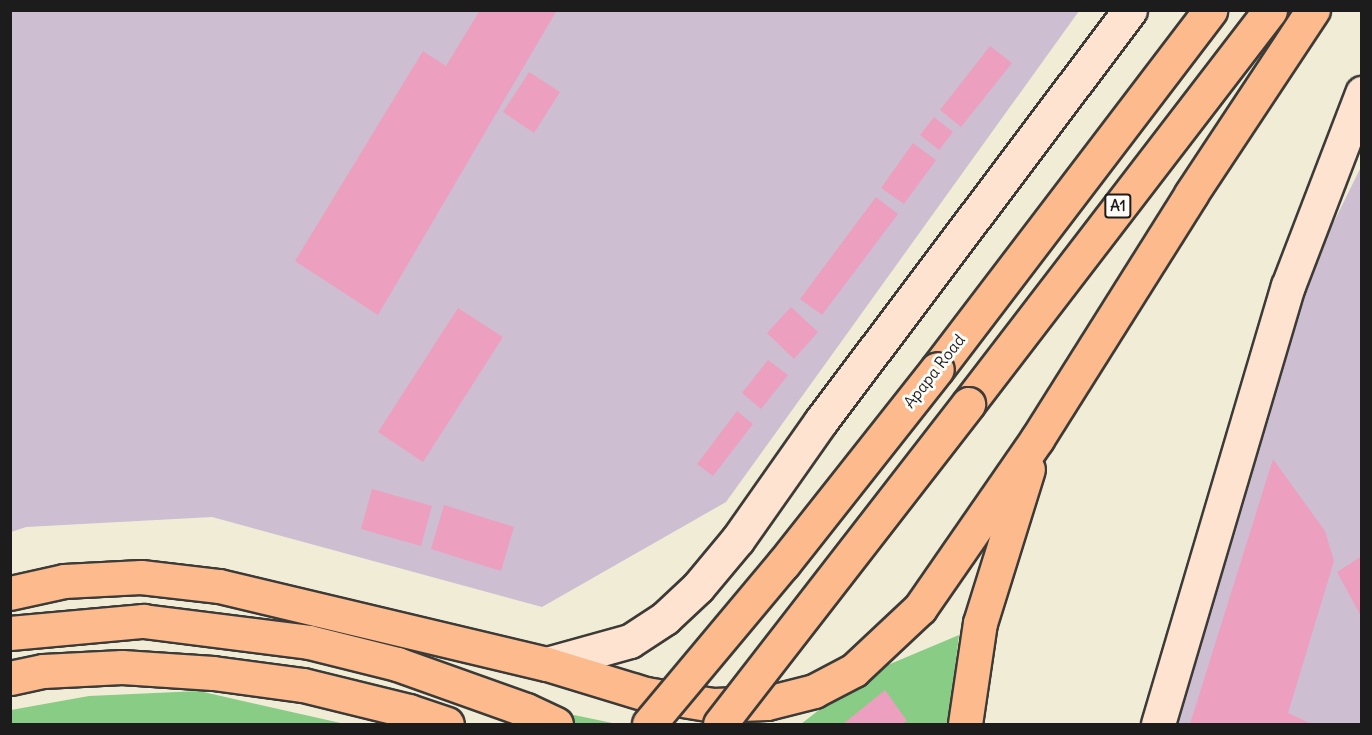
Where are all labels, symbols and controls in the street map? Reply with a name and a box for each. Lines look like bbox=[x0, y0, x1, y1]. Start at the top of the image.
road number: A1 bbox=[1103, 194, 1133, 218]
street label: Apapa Road bbox=[899, 330, 969, 412]

